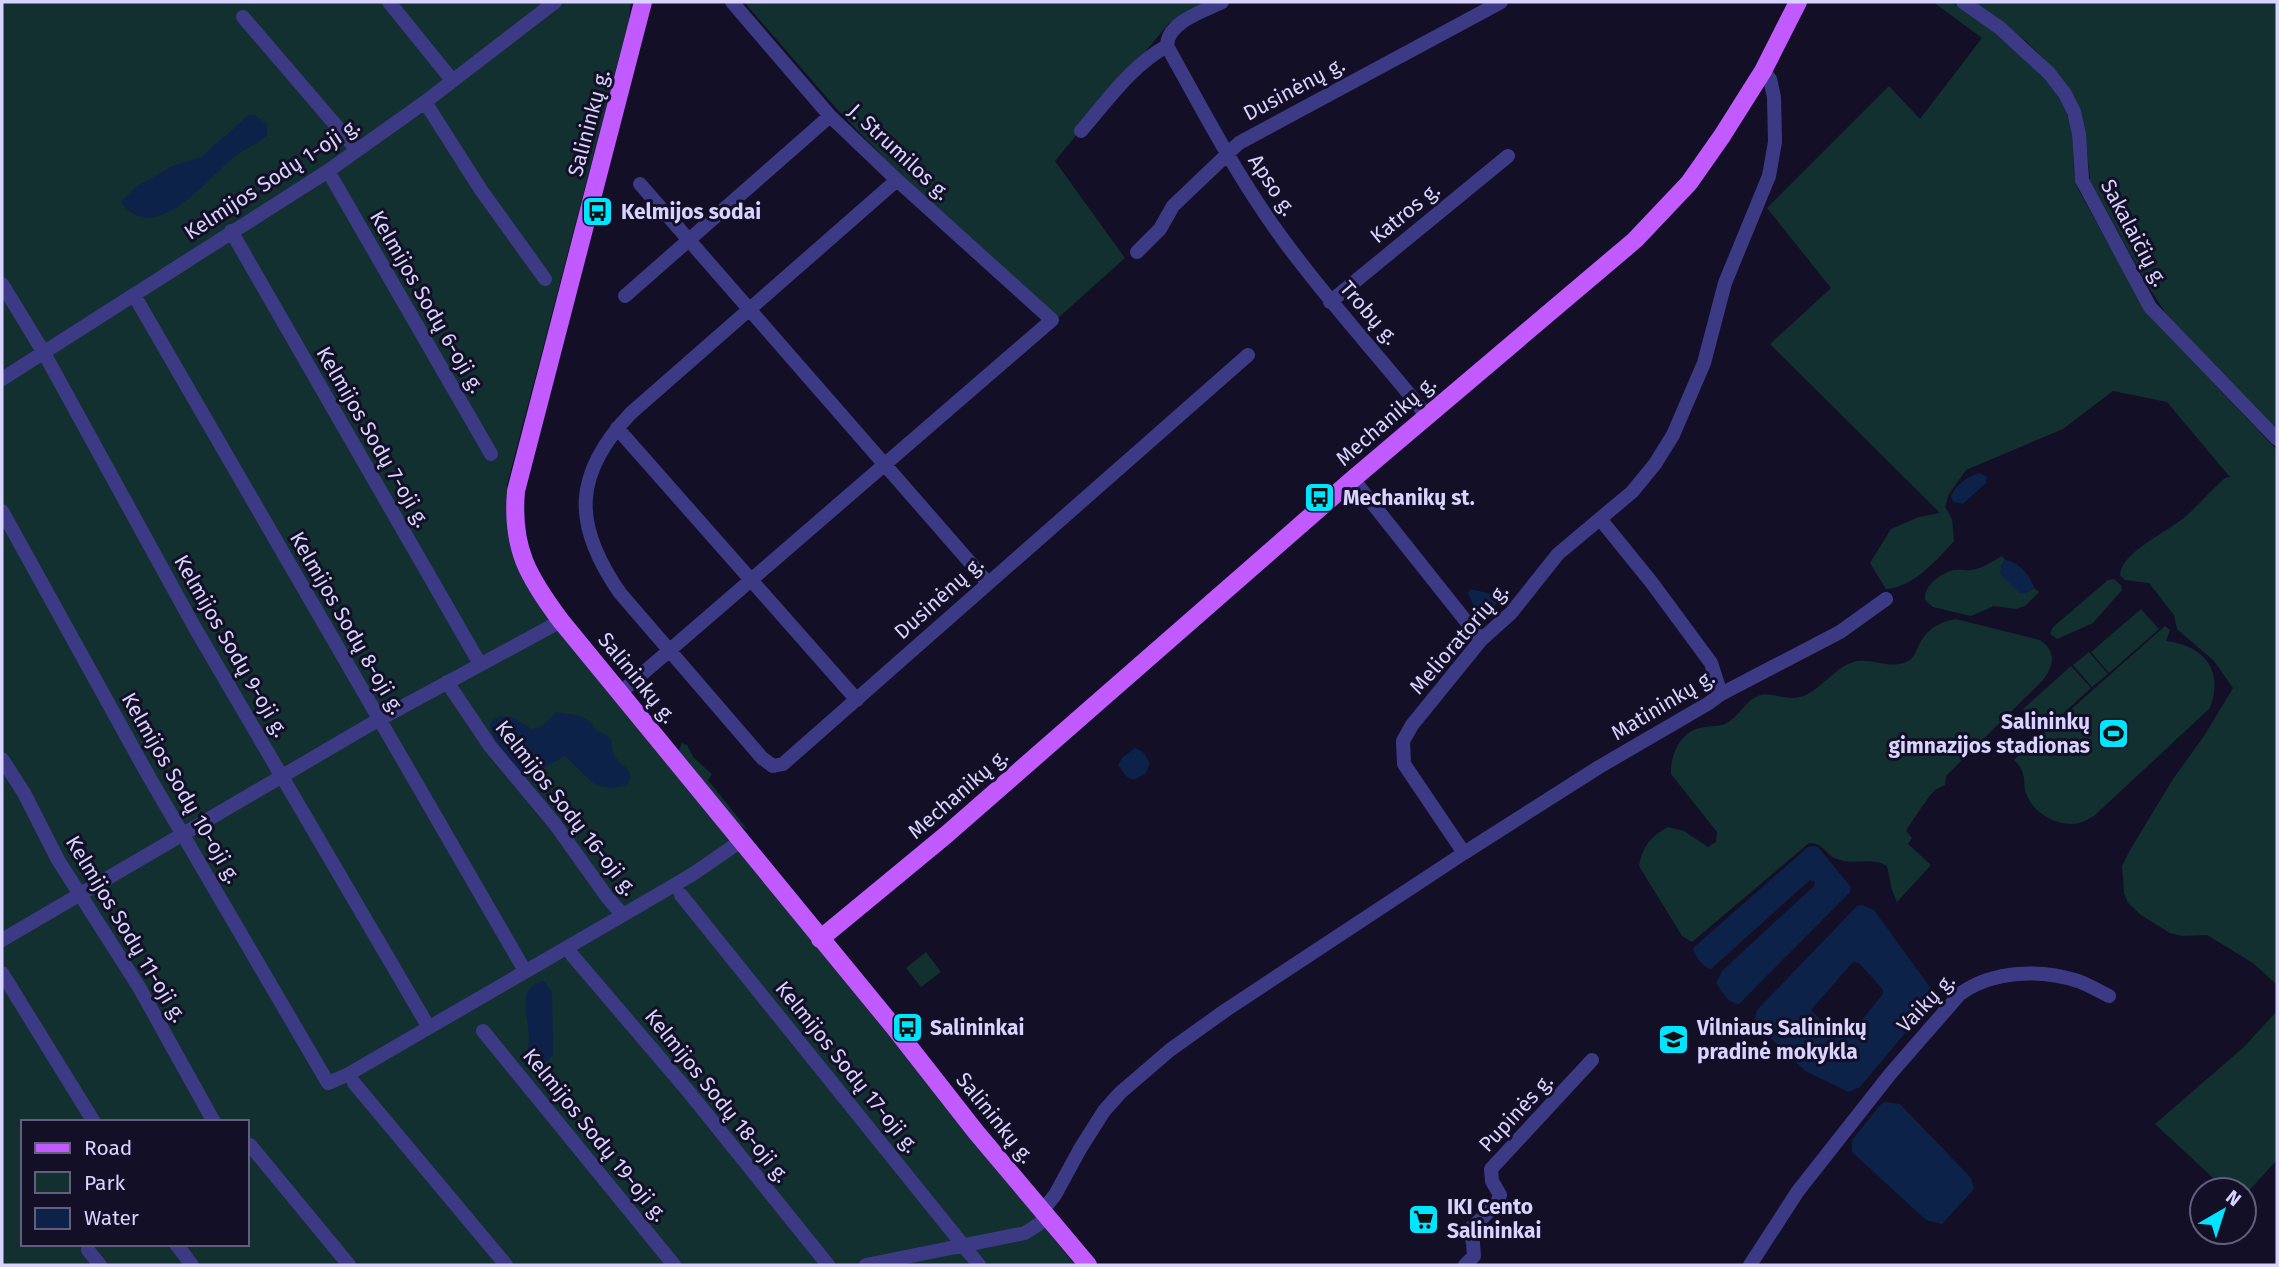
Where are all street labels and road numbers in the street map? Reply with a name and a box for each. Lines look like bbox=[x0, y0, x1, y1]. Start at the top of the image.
street label: Dusinėnų g. bbox=[1239, 51, 1349, 127]
street label: Salininkų g. bbox=[562, 67, 616, 179]
street label: J. Strumilos g. bbox=[843, 98, 955, 206]
street label: Kelmijos Sodų 1-oji g. bbox=[179, 112, 365, 246]
street label: Apso g. bbox=[1243, 149, 1301, 221]
street label: Sakalaičių g. bbox=[2095, 175, 2173, 291]
street label: Katros g. bbox=[1365, 177, 1445, 249]
street label: Kelmijos Sodų 6-oji g. bbox=[364, 206, 490, 398]
street label: Trobų g. bbox=[1334, 276, 1404, 350]
street label: Kelmijos Sodų 7-oji g. bbox=[311, 342, 435, 532]
street label: Mechanikų g. bbox=[1331, 370, 1441, 472]
street label: Kelmijos Sodų 8-oji g. bbox=[284, 527, 410, 719]
street label: Kelmijos Sodų 9-oji g. bbox=[168, 550, 294, 742]
street label: Dusinėnų g. bbox=[889, 551, 989, 645]
street label: Melioratorių g. bbox=[1404, 578, 1514, 700]
street label: Salininkų g. bbox=[592, 627, 682, 729]
street label: Matininkų g. bbox=[1607, 664, 1719, 746]
street label: Kelmijos Sodų 10-oji g. bbox=[116, 688, 246, 888]
street label: Kelmijos Sodų 16-oji g. bbox=[489, 715, 643, 901]
street label: Mechanikų g. bbox=[903, 743, 1013, 845]
street label: Kelmijos Sodų 11-oji g. bbox=[60, 831, 192, 1027]
street label: Vaikų g. bbox=[1891, 968, 1961, 1038]
street label: Kelmijos Sodų 17-oji g. bbox=[770, 976, 924, 1158]
street label: Kelmijos Sodų 18-oji g. bbox=[639, 1004, 795, 1188]
street label: Kelmijos Sodų 19-oji g. bbox=[517, 1043, 673, 1227]
street label: Salininkų g. bbox=[950, 1067, 1040, 1169]
street label: Pupinės g. bbox=[1473, 1069, 1559, 1157]

